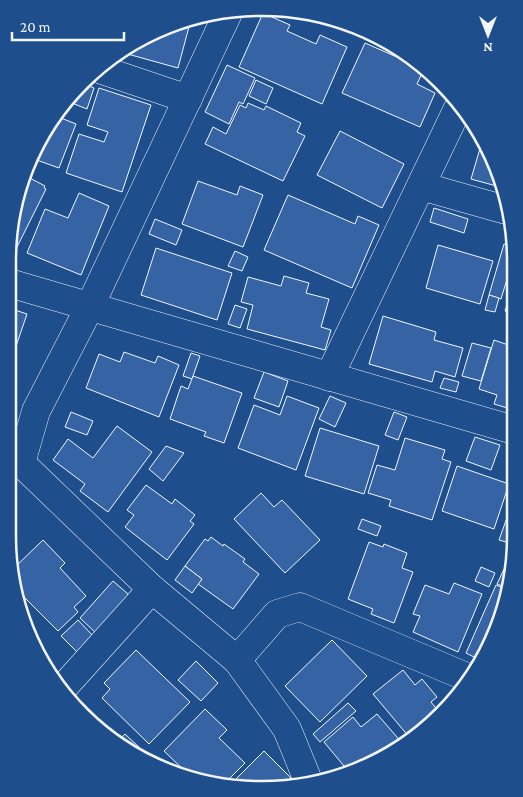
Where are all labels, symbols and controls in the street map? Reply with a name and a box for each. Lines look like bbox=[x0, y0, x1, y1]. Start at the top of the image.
scale bar bbox=[12, 10, 125, 42]
north arrow bbox=[463, 10, 513, 60]
text: 20 m bbox=[20, 19, 51, 35]
text: N bbox=[483, 40, 493, 56]

